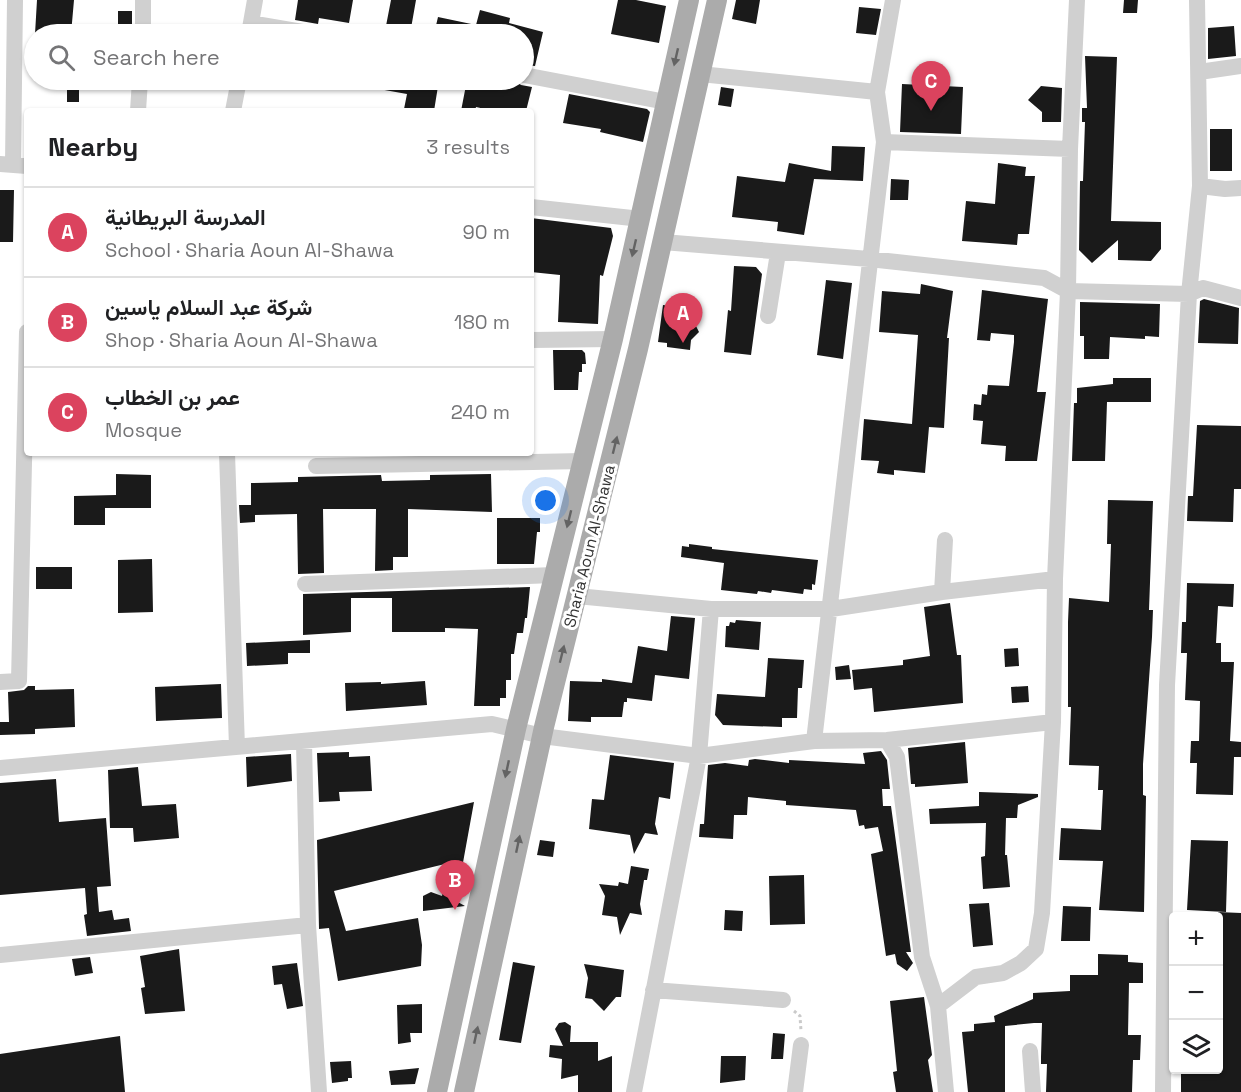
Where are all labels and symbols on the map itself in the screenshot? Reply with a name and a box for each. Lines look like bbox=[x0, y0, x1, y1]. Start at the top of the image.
one-way arrow bbox=[671, 48, 680, 67]
pin: C bbox=[912, 62, 950, 111]
one-way arrow bbox=[629, 238, 639, 257]
pin: A bbox=[664, 294, 702, 343]
one-way arrow bbox=[610, 436, 620, 454]
street label: Sharia Aoun Al-Shawa bbox=[559, 462, 620, 630]
your location bbox=[531, 486, 560, 515]
one-way arrow bbox=[563, 509, 573, 528]
one-way arrow bbox=[558, 645, 568, 664]
one-way arrow bbox=[502, 760, 511, 779]
one-way arrow bbox=[514, 835, 524, 854]
pin: B bbox=[436, 860, 474, 910]
one-way arrow bbox=[472, 1025, 482, 1044]

